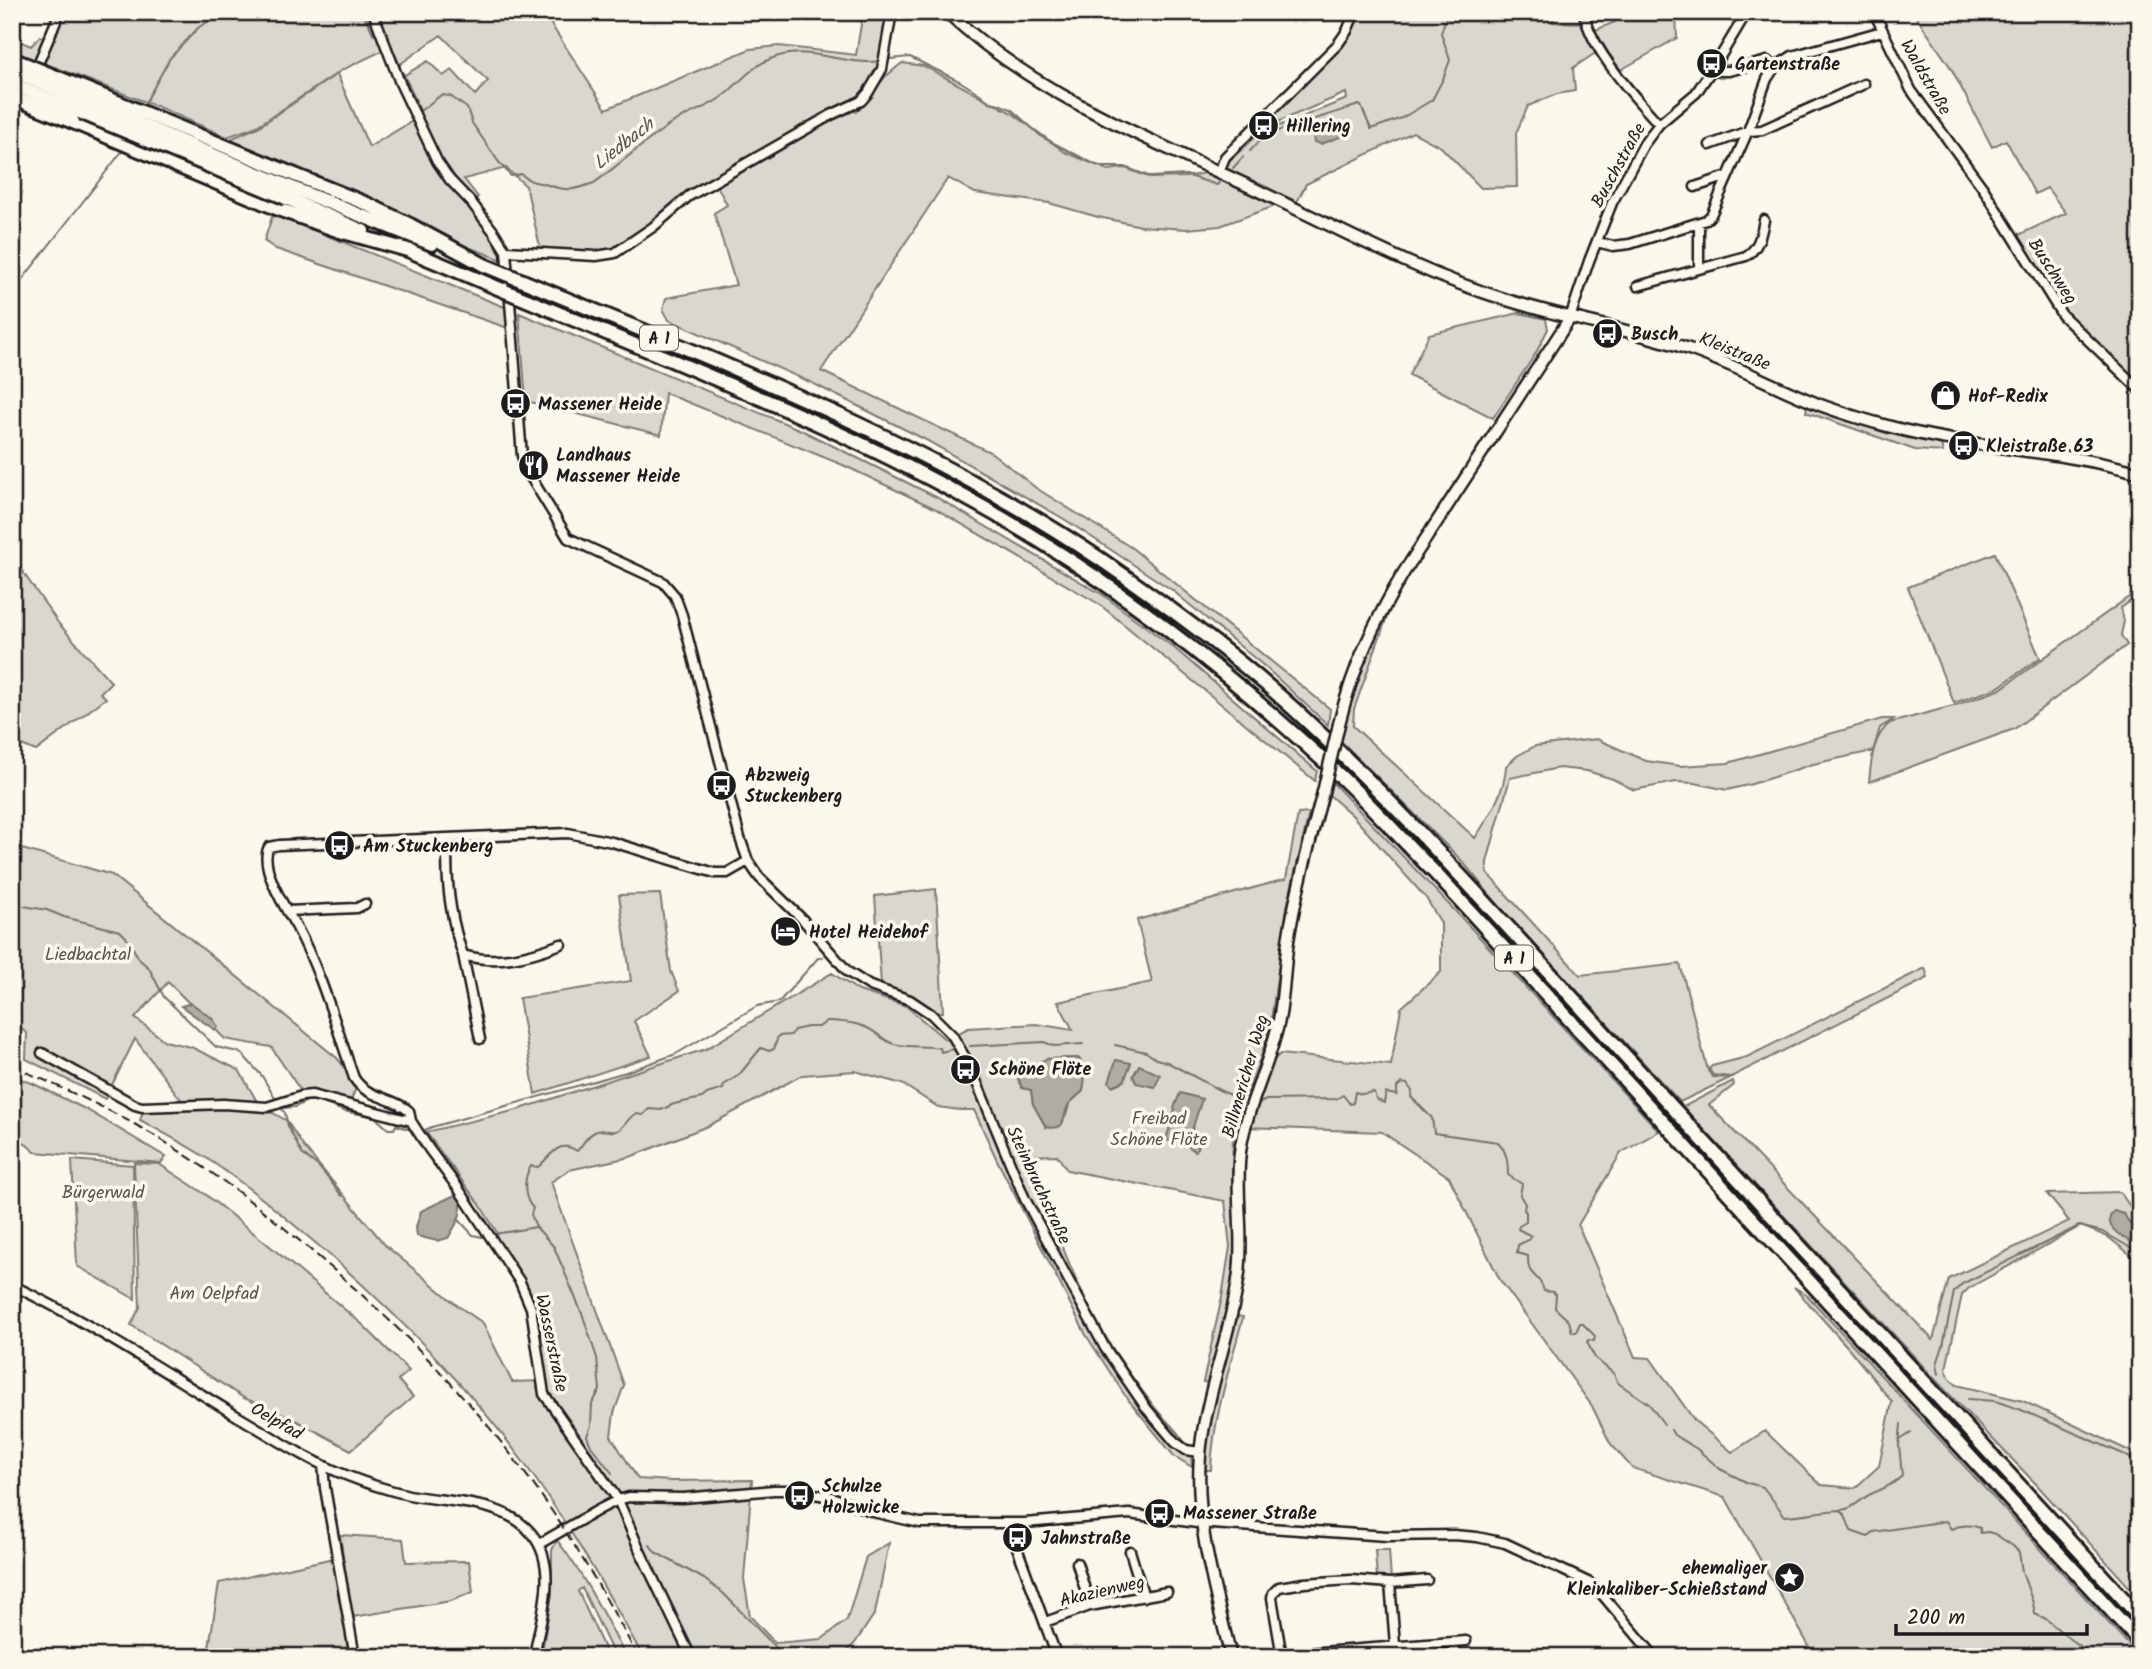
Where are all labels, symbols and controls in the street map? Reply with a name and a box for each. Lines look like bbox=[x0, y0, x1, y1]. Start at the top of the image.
street label: Waldstraße bbox=[1891, 34, 1958, 121]
bus stop icon: Gartenstraße bbox=[1695, 47, 1729, 81]
place label: Gartenstraße bbox=[1735, 51, 1840, 80]
bus stop icon: Hillering bbox=[1246, 109, 1280, 143]
water label: Liedbach bbox=[587, 110, 663, 178]
place label: Hillering bbox=[1286, 113, 1351, 142]
street label: Buschstraße bbox=[1584, 118, 1655, 213]
street label: Buschweg bbox=[2019, 233, 2084, 311]
bus stop icon: Busch bbox=[1591, 317, 1625, 351]
place label: Busch bbox=[1631, 321, 1678, 350]
street label: Kleistraße bbox=[1694, 325, 1775, 380]
road number: A 1 bbox=[640, 326, 678, 350]
shop icon: Hof-Redix bbox=[1928, 379, 1962, 413]
place label: Hof-Redix bbox=[1968, 383, 2048, 412]
bus stop icon: Massener Heide bbox=[498, 387, 532, 421]
place label: Massener Heide bbox=[538, 391, 662, 420]
bus stop icon: Kleistraße 63 bbox=[1946, 429, 1980, 463]
place label: Kleistraße 63 bbox=[1986, 433, 2094, 462]
place label: Landhaus Massener Heide bbox=[556, 442, 680, 492]
restaurant icon: Landhaus Massener Heide bbox=[516, 448, 550, 482]
place label: Abzweig Stuckenberg bbox=[745, 762, 842, 812]
bus stop icon: Abzweig Stuckenberg bbox=[705, 768, 739, 802]
bus stop icon: Am Stuckenberg bbox=[323, 829, 357, 863]
place label: Am Stuckenberg bbox=[363, 833, 493, 862]
hotel icon: Hotel Heidehof bbox=[769, 915, 803, 949]
place label: Hotel Heidehof bbox=[809, 919, 930, 948]
park label: Liedbachtal bbox=[45, 941, 132, 970]
road number: A 1 bbox=[1495, 946, 1533, 970]
street label: Billmericher Weg bbox=[1215, 1011, 1278, 1141]
bus stop icon: Schöne Flöte bbox=[949, 1052, 983, 1086]
place label: Schöne Flöte bbox=[989, 1056, 1091, 1085]
park label: Freibad Schöne Flöte bbox=[1110, 1105, 1208, 1155]
street label: Steinbruchstraße bbox=[997, 1122, 1078, 1250]
park label: Bürgerwald bbox=[62, 1179, 145, 1208]
park label: Am Oelpfad bbox=[170, 1280, 259, 1309]
street label: Wasserstraße bbox=[526, 1292, 575, 1395]
street label: Oelpfad bbox=[245, 1396, 309, 1449]
place label: Schulze Holzwicke bbox=[822, 1473, 899, 1523]
bus stop icon: Schulze Holzwicke bbox=[782, 1479, 816, 1513]
bus stop icon: Massener Straße bbox=[1143, 1496, 1177, 1530]
place label: Massener Straße bbox=[1183, 1500, 1317, 1529]
bus stop icon: Jahnstraße bbox=[1001, 1521, 1035, 1555]
place label: Jahnstraße bbox=[1041, 1525, 1131, 1554]
place label: ehemaliger Kleinkaliber-Schießstand bbox=[1567, 1555, 1768, 1605]
place icon: ehemaliger Kleinkaliber-Schießstand bbox=[1773, 1561, 1807, 1595]
street label: Akazienweg bbox=[1057, 1569, 1148, 1616]
scale bar bbox=[1896, 1592, 2087, 1636]
text: 200 m bbox=[1907, 1602, 1965, 1635]

